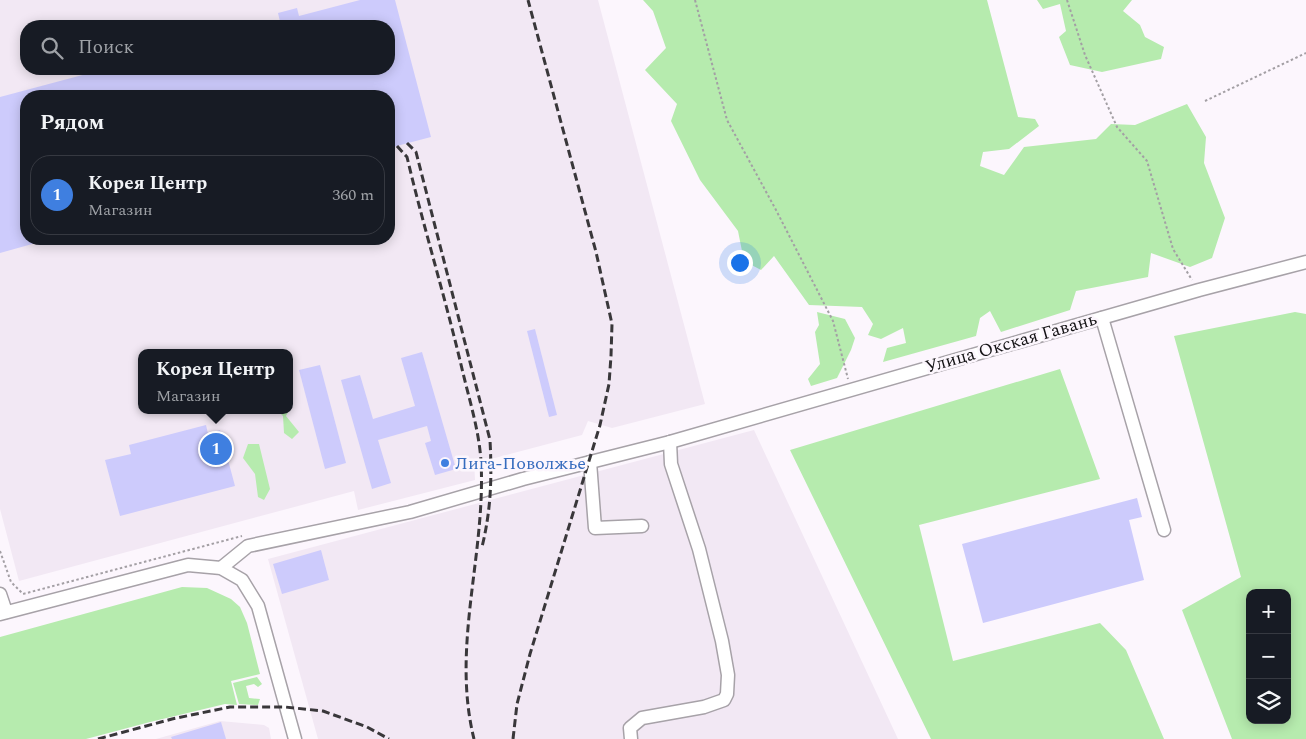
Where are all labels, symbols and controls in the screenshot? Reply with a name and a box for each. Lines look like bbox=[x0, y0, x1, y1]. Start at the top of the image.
search box bbox=[20, 20, 395, 75]
text: Поиск bbox=[78, 33, 134, 62]
icon: search bbox=[38, 34, 66, 62]
text: Рядом bbox=[40, 107, 104, 139]
text: Корея Центр bbox=[88, 169, 207, 198]
text: 1 bbox=[53, 183, 61, 207]
text: 360 m bbox=[332, 183, 374, 207]
text: Магазин bbox=[88, 198, 152, 222]
your location bbox=[727, 250, 753, 276]
street label: Улица Окская Гавань bbox=[922, 306, 1100, 380]
popup bbox=[138, 349, 293, 414]
text: Корея Центр bbox=[156, 355, 275, 384]
text: Магазин bbox=[156, 384, 220, 408]
pin: 1 bbox=[200, 430, 232, 468]
place label: Лига-Поволжье bbox=[455, 450, 586, 477]
marker: Лига-Поволжье bbox=[439, 457, 451, 469]
map controls bbox=[1246, 589, 1291, 724]
button: + bbox=[1246, 589, 1291, 634]
button: − bbox=[1246, 634, 1291, 679]
button: layers bbox=[1246, 679, 1291, 724]

